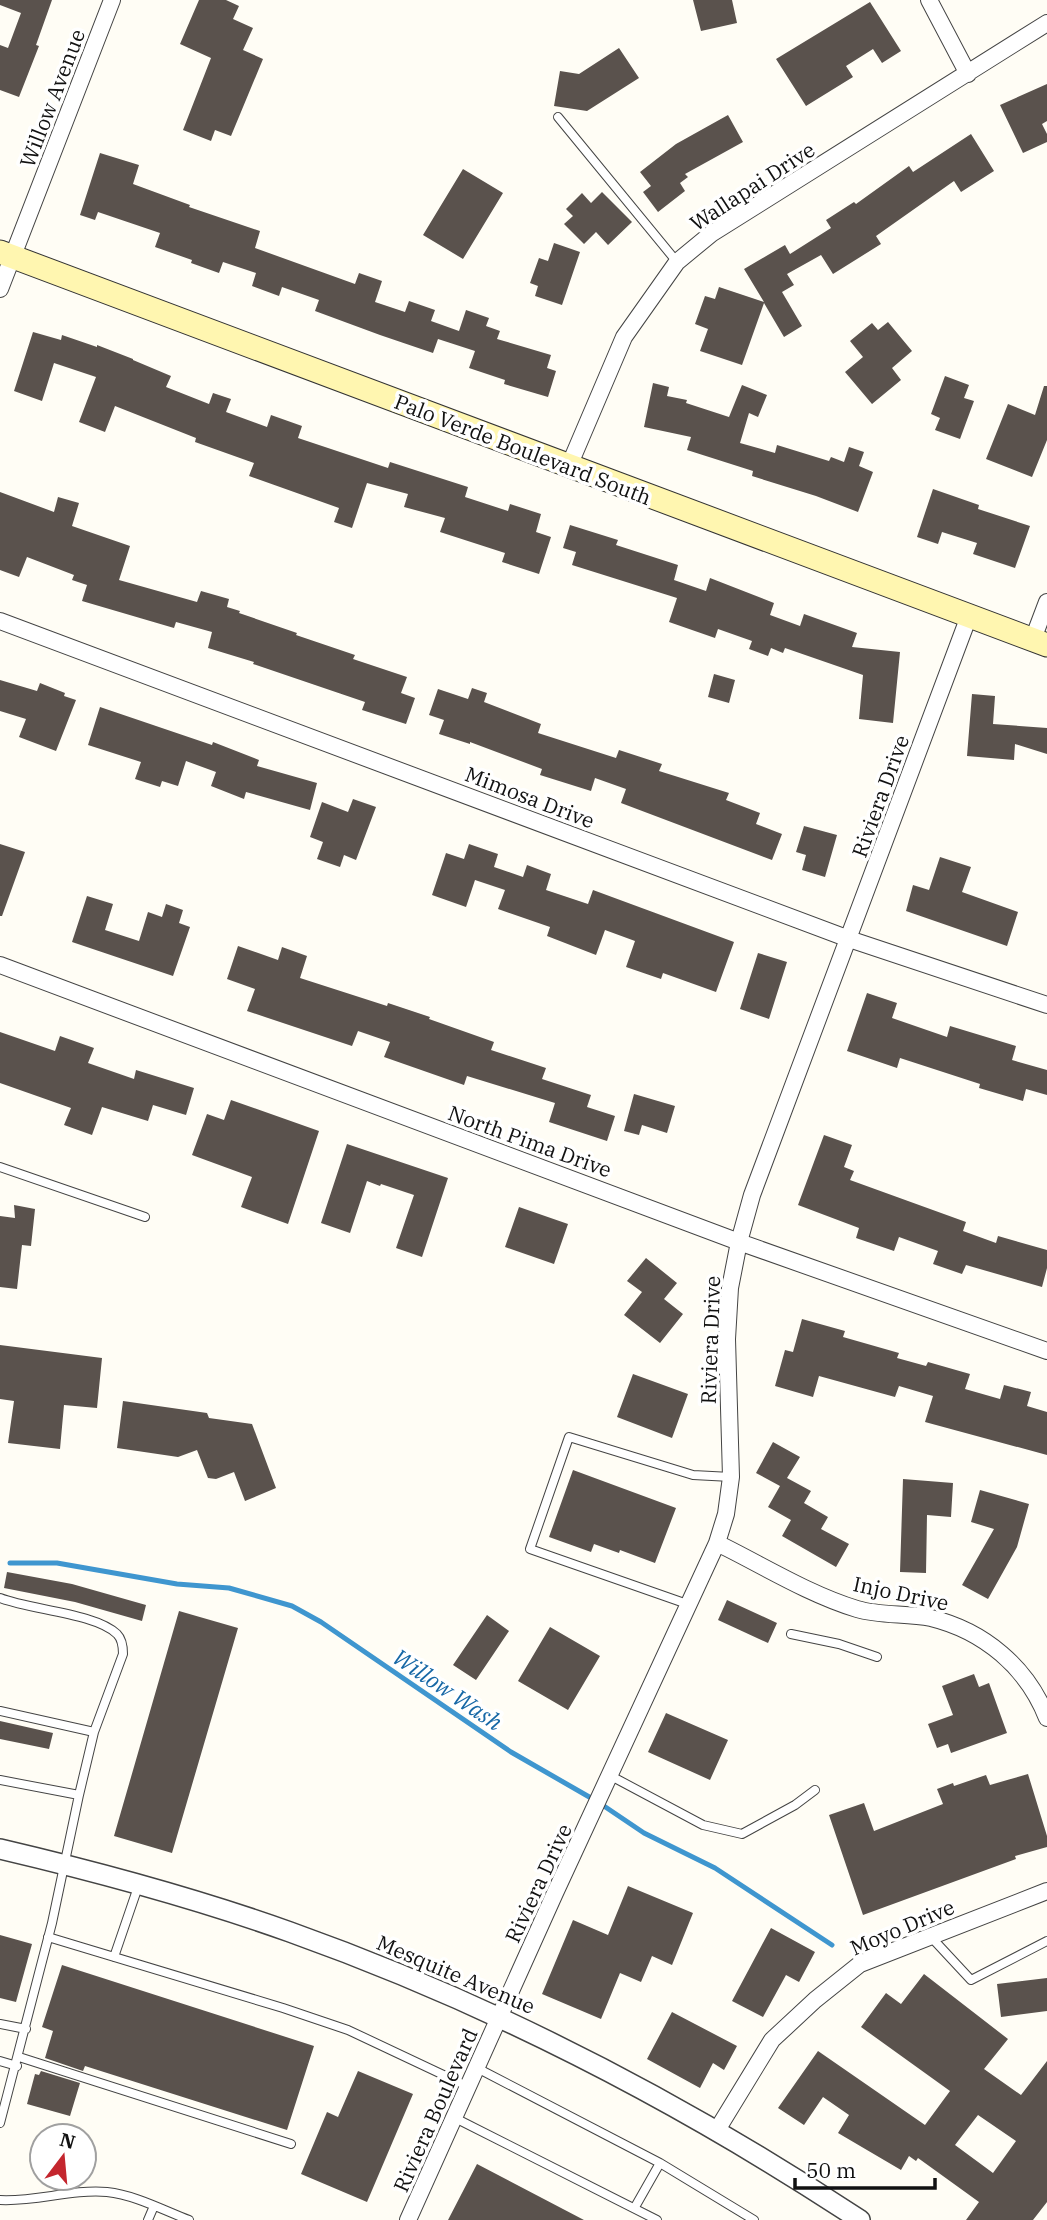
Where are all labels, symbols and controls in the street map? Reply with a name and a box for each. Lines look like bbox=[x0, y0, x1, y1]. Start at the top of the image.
street label: Willow Avenue bbox=[13, 25, 91, 171]
street label: Wallapai Drive bbox=[684, 135, 820, 237]
street label: Palo Verde Boulevard South bbox=[391, 387, 655, 511]
street label: Riviera Drive bbox=[845, 731, 915, 861]
street label: Mimosa Drive bbox=[461, 759, 599, 835]
street label: North Pima Drive bbox=[444, 1098, 616, 1184]
street label: Riviera Drive bbox=[694, 1275, 726, 1405]
street label: Injo Drive bbox=[851, 1569, 951, 1617]
water label: Willow Wash bbox=[387, 1641, 509, 1737]
street label: Riviera Drive bbox=[498, 1819, 578, 1947]
street label: Moyo Drive bbox=[846, 1892, 958, 1962]
street label: Mesquite Avenue bbox=[373, 1928, 539, 2020]
street label: Riviera Boulevard bbox=[386, 2024, 484, 2196]
north arrow bbox=[28, 2122, 98, 2192]
text: N bbox=[57, 2127, 78, 2154]
scale bar bbox=[795, 2146, 935, 2190]
text: 50 m bbox=[806, 2156, 856, 2184]

